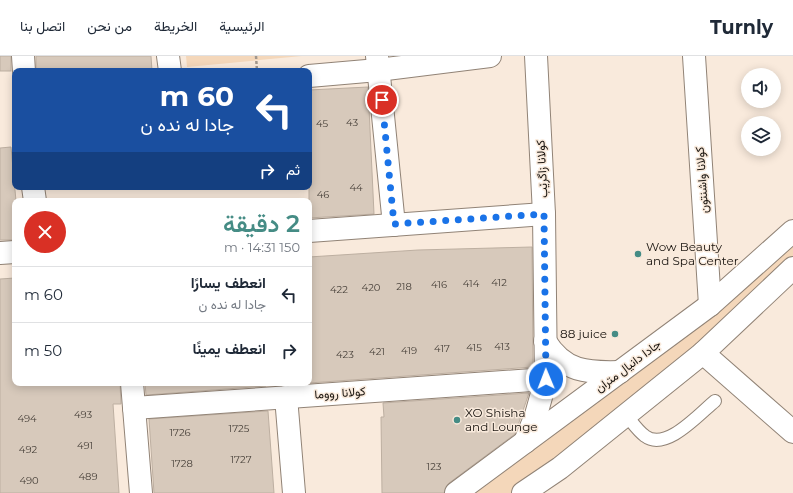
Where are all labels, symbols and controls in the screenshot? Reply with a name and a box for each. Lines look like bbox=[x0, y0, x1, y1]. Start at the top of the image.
text: Turnly bbox=[710, 16, 773, 39]
text: اتصل بنا bbox=[20, 17, 65, 35]
text: من نحن bbox=[87, 17, 132, 35]
text: الخريطة bbox=[154, 17, 197, 35]
text: الرئيسية bbox=[219, 17, 265, 35]
map controls bbox=[741, 68, 781, 156]
button: sound bbox=[741, 68, 781, 108]
text: 60 m bbox=[160, 79, 234, 113]
pin bbox=[365, 83, 399, 117]
icon: left bbox=[248, 84, 300, 136]
icon: arrive bbox=[371, 89, 393, 111]
text: جادا له نده ن bbox=[141, 114, 234, 136]
house number: 43 bbox=[346, 116, 358, 129]
button: layers bbox=[741, 116, 781, 156]
house number: 45 bbox=[316, 117, 328, 130]
street label: كولانا زاگرێب bbox=[532, 140, 552, 198]
street label: كولانا واشنتون bbox=[692, 146, 712, 214]
icon: right bbox=[256, 160, 278, 182]
text: ثم bbox=[286, 160, 300, 179]
house number: 44 bbox=[349, 181, 363, 194]
house number: 46 bbox=[317, 188, 329, 201]
text: 2 دقيقة bbox=[223, 209, 300, 238]
button: close bbox=[24, 211, 66, 253]
text: 150 m · 14:31 bbox=[224, 239, 300, 255]
place label: Wow Beauty and Spa Center bbox=[646, 239, 739, 268]
marker: Wow Beauty and Spa Center bbox=[633, 249, 643, 259]
text: انعطف يسارًا bbox=[191, 273, 266, 292]
house number: 412 bbox=[491, 276, 507, 289]
house number: 414 bbox=[463, 277, 480, 290]
house number: 416 bbox=[431, 278, 447, 291]
house number: 218 bbox=[396, 280, 412, 293]
house number: 420 bbox=[362, 281, 381, 294]
house number: 422 bbox=[330, 283, 348, 296]
icon: left bbox=[278, 284, 300, 306]
text: 60 m bbox=[24, 285, 63, 304]
text: جادا له نده ن bbox=[198, 296, 266, 312]
place label: 88 juice bbox=[560, 326, 607, 341]
marker: 88 juice bbox=[610, 329, 620, 339]
street label: جادا دانيال متران bbox=[592, 336, 664, 396]
text: انعطف يمينًا bbox=[193, 339, 266, 358]
icon: right bbox=[278, 340, 300, 362]
house number: 413 bbox=[494, 340, 510, 353]
text: 50 m bbox=[24, 341, 62, 360]
house number: 415 bbox=[466, 341, 482, 354]
house number: 417 bbox=[434, 342, 450, 355]
house number: 419 bbox=[401, 344, 417, 357]
house number: 421 bbox=[369, 345, 385, 358]
house number: 423 bbox=[336, 348, 354, 361]
position arrow bbox=[525, 358, 567, 400]
street label: كولانا رووما bbox=[314, 383, 366, 403]
place label: XO Shisha and Lounge bbox=[465, 405, 538, 434]
house number: 493 bbox=[74, 408, 92, 421]
house number: 494 bbox=[17, 412, 37, 425]
marker: XO Shisha and Lounge bbox=[452, 415, 462, 425]
house number: 1725 bbox=[229, 422, 250, 435]
house number: 1726 bbox=[169, 426, 191, 439]
house number: 491 bbox=[77, 439, 93, 452]
house number: 492 bbox=[19, 443, 37, 456]
house number: 1727 bbox=[230, 453, 252, 466]
house number: 1728 bbox=[171, 457, 193, 470]
house number: 123 bbox=[427, 460, 442, 473]
house number: 489 bbox=[78, 470, 98, 483]
house number: 490 bbox=[19, 474, 39, 487]

